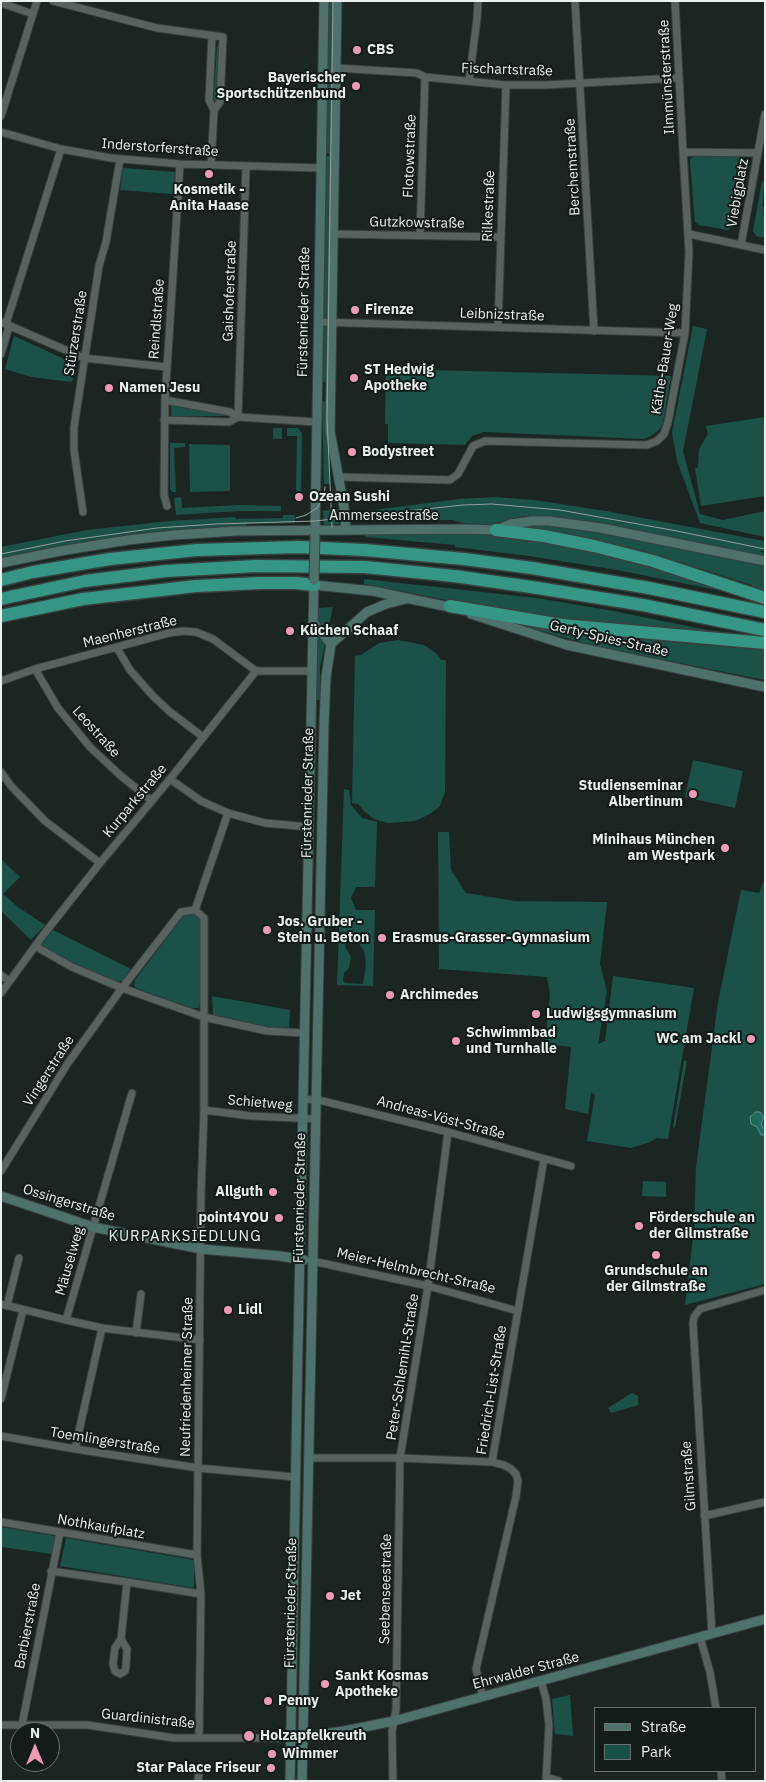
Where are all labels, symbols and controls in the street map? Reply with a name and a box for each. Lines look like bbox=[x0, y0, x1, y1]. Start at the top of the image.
street label: Ilmmünsterstraße bbox=[656, 19, 678, 135]
place label: CBS bbox=[367, 42, 394, 58]
marker: CBS bbox=[351, 44, 363, 56]
street label: Fischartstraße bbox=[461, 60, 553, 80]
place label: Bayerischer Sportschützenbund bbox=[216, 70, 346, 102]
marker: Bayerischer Sportschützenbund bbox=[350, 80, 362, 92]
street label: Flotowstraße bbox=[400, 114, 420, 198]
street label: Berchemstraße bbox=[562, 118, 584, 216]
street label: Inderstorferstraße bbox=[101, 136, 219, 160]
street label: Viebigplatz bbox=[724, 157, 752, 229]
marker: Kosmetik - Anita Haase bbox=[203, 168, 215, 180]
street label: Rilkestraße bbox=[479, 170, 499, 242]
place label: Kosmetik - Anita Haase bbox=[169, 182, 249, 214]
street label: Gutzkowstraße bbox=[369, 214, 465, 232]
street label: Gaishoferstraße bbox=[220, 240, 240, 342]
street label: Fürstenrieder Straße bbox=[294, 247, 314, 377]
street label: Reindlstraße bbox=[146, 278, 168, 360]
street label: Stürzerstraße bbox=[61, 289, 91, 377]
place label: Firenze bbox=[365, 302, 414, 318]
street label: Käthe-Bauer-Weg bbox=[648, 302, 682, 416]
marker: Firenze bbox=[349, 304, 361, 316]
street label: Leibnizstraße bbox=[459, 305, 545, 325]
place label: ST Hedwig Apotheke bbox=[364, 362, 434, 394]
marker: ST Hedwig Apotheke bbox=[348, 372, 360, 384]
place label: Namen Jesu bbox=[119, 380, 200, 396]
marker: Namen Jesu bbox=[103, 382, 115, 394]
place label: Bodystreet bbox=[362, 444, 434, 460]
marker: Bodystreet bbox=[346, 446, 358, 458]
place label: Ozean Sushi bbox=[309, 489, 390, 505]
marker: Ozean Sushi bbox=[293, 491, 305, 503]
street label: Ammerseestraße bbox=[329, 508, 439, 524]
street label: Maenherstraße bbox=[81, 612, 179, 652]
street label: Gerty-Spies-Straße bbox=[548, 617, 670, 661]
place label: Küchen Schaaf bbox=[300, 623, 398, 639]
marker: Küchen Schaaf bbox=[284, 625, 296, 637]
street label: Leostraße bbox=[69, 703, 123, 761]
street label: Fürstenrieder Straße bbox=[298, 728, 318, 858]
street label: Kurparkstraße bbox=[99, 761, 171, 841]
place label: Studienseminar Albertinum bbox=[578, 778, 683, 810]
marker: Studienseminar Albertinum bbox=[687, 788, 699, 800]
place label: Minihaus München am Westpark bbox=[592, 832, 715, 864]
marker: Minihaus München am Westpark bbox=[719, 842, 731, 854]
place label: Jos. Gruber - Stein u. Beton bbox=[277, 914, 369, 946]
marker: Jos. Gruber - Stein u. Beton bbox=[261, 924, 273, 936]
place label: Erasmus-Grasser-Gymnasium bbox=[392, 930, 590, 946]
marker: Erasmus-Grasser-Gymnasium bbox=[376, 932, 388, 944]
place label: Archimedes bbox=[400, 987, 479, 1003]
marker: Archimedes bbox=[384, 989, 396, 1001]
place label: Ludwigsgymnasium bbox=[546, 1006, 677, 1022]
marker: Ludwigsgymnasium bbox=[530, 1008, 542, 1020]
place label: Schwimmbad und Turnhalle bbox=[466, 1025, 557, 1058]
place label: WC am Jackl bbox=[656, 1031, 741, 1047]
street label: Vingerstraße bbox=[20, 1032, 78, 1110]
marker: WC am Jackl bbox=[745, 1033, 757, 1045]
marker: Schwimmbad und Turnhalle bbox=[450, 1035, 462, 1047]
street label: Schietweg bbox=[227, 1092, 293, 1114]
street label: Andreas-Vöst-Straße bbox=[375, 1093, 507, 1143]
street label: Fürstenrieder Straße bbox=[290, 1133, 310, 1263]
street label: Ossingerstraße bbox=[21, 1181, 117, 1225]
place label: Allguth bbox=[215, 1184, 263, 1200]
marker: Allguth bbox=[267, 1186, 279, 1198]
place label: point4YOU bbox=[198, 1210, 269, 1226]
place label: Förderschule an der Gilmstraße bbox=[649, 1210, 755, 1242]
marker: point4YOU bbox=[273, 1212, 285, 1224]
marker: Förderschule an der Gilmstraße bbox=[633, 1220, 645, 1232]
street label: Mäuselweg bbox=[52, 1225, 88, 1297]
district label: KURPARKSIEDLUNG bbox=[107, 1228, 263, 1246]
street label: Meier-Helmbrecht-Straße bbox=[335, 1245, 497, 1297]
marker: Grundschule an der Gilmstraße bbox=[650, 1249, 662, 1261]
place label: Grundschule an der Gilmstraße bbox=[604, 1263, 708, 1295]
street label: Peter-Schlemihl-Straße bbox=[383, 1293, 423, 1441]
street label: Neufriedenheimer Straße bbox=[177, 1297, 197, 1457]
place label: Lidl bbox=[238, 1302, 262, 1318]
marker: Lidl bbox=[222, 1304, 234, 1316]
street label: Friedrich-List-Straße bbox=[473, 1324, 511, 1456]
street label: Toemlingerstraße bbox=[49, 1424, 161, 1458]
street label: Gilmstraße bbox=[678, 1440, 700, 1512]
street label: Nothkaufplatz bbox=[56, 1511, 146, 1543]
street label: Seebenseestraße bbox=[377, 1534, 395, 1644]
street label: Fürstenrieder Straße bbox=[281, 1538, 301, 1668]
street label: Barbierstraße bbox=[11, 1582, 45, 1670]
place label: Jet bbox=[340, 1588, 361, 1604]
marker: Jet bbox=[324, 1590, 336, 1602]
street label: Ehrwalder Straße bbox=[471, 1649, 581, 1693]
place label: Sankt Kosmas Apotheke bbox=[335, 1668, 429, 1700]
marker: Sankt Kosmas Apotheke bbox=[319, 1678, 331, 1690]
place label: Penny bbox=[278, 1693, 319, 1709]
marker: Penny bbox=[262, 1695, 274, 1707]
street label: Guardinistraße bbox=[100, 1706, 196, 1732]
legend bbox=[594, 1707, 756, 1772]
text: Straße bbox=[641, 1717, 686, 1736]
north arrow bbox=[10, 1722, 60, 1772]
text: N bbox=[30, 1724, 40, 1742]
place label: Holzapfelkreuth bbox=[260, 1728, 367, 1744]
marker: Holzapfelkreuth bbox=[242, 1729, 256, 1743]
text: Park bbox=[641, 1742, 671, 1761]
place label: Wimmer bbox=[282, 1746, 338, 1762]
marker: Wimmer bbox=[266, 1748, 278, 1760]
place label: Star Palace Friseur bbox=[136, 1760, 261, 1776]
marker: Star Palace Friseur bbox=[265, 1762, 277, 1774]

